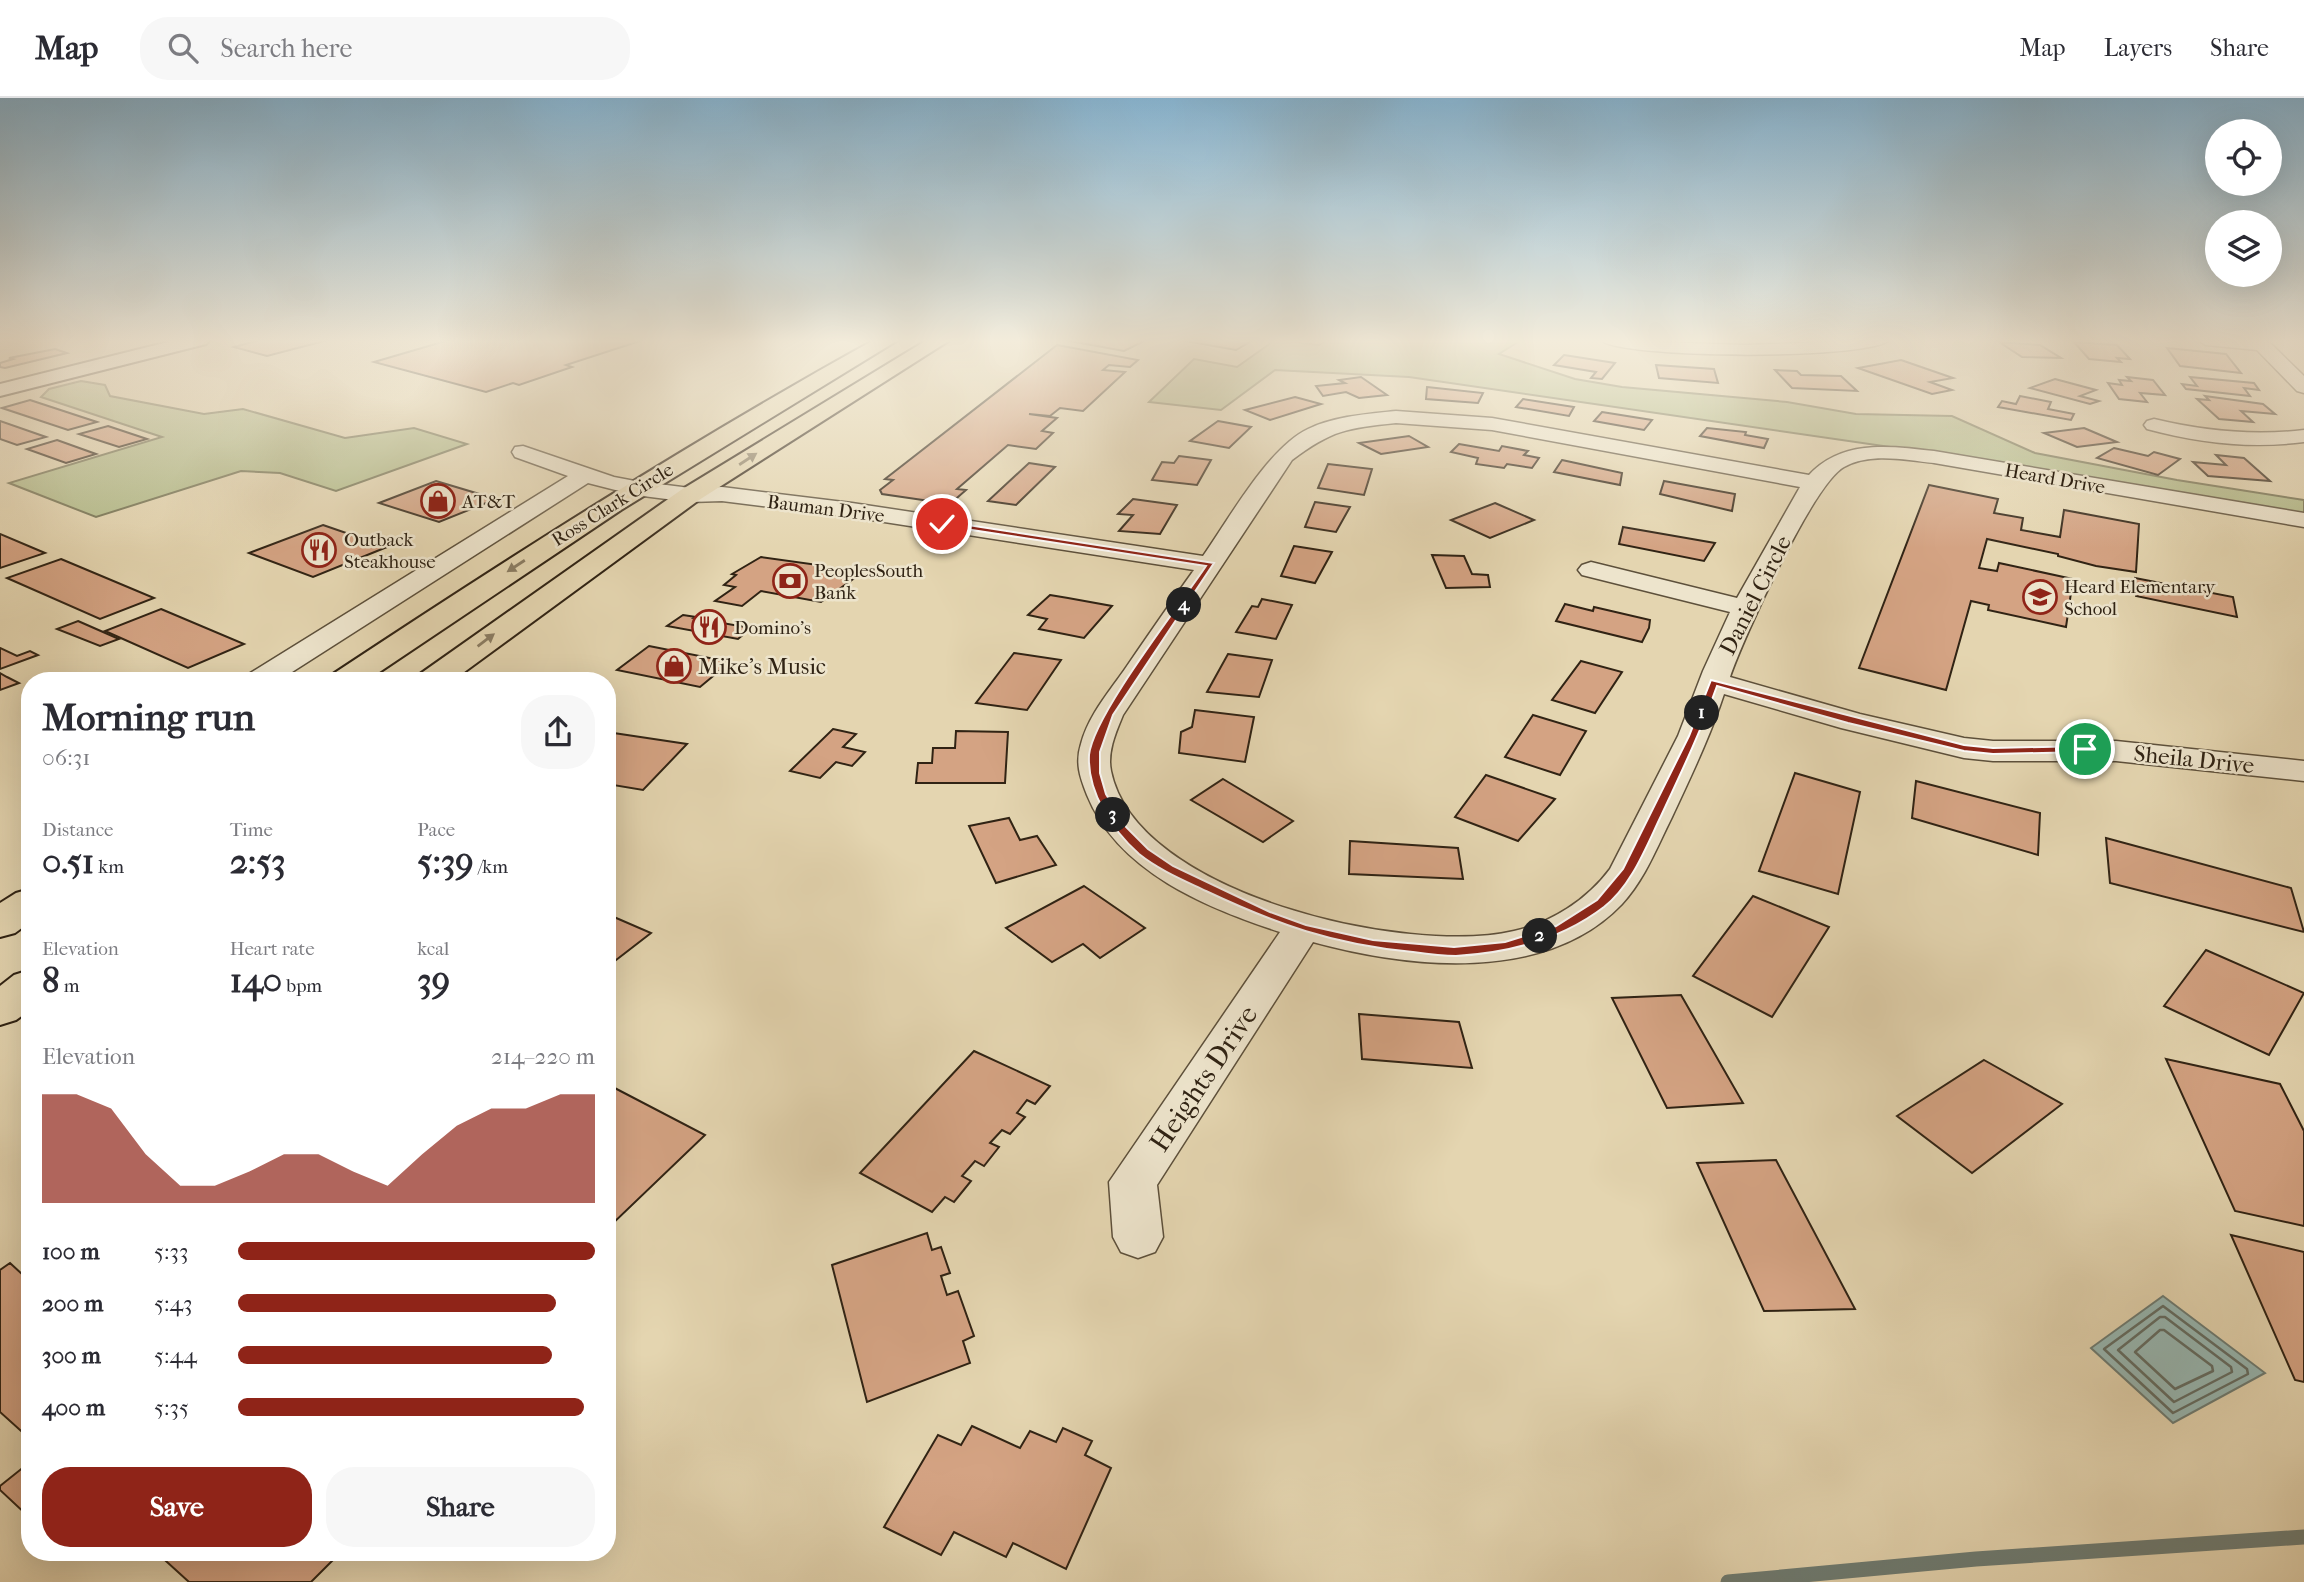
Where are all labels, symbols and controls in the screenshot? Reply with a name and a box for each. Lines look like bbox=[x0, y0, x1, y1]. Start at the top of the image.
search box bbox=[140, 17, 630, 80]
text: Map bbox=[35, 29, 98, 68]
icon: search bbox=[164, 29, 202, 67]
text: Search here bbox=[220, 33, 352, 64]
text: Map bbox=[2020, 34, 2066, 62]
text: Layers bbox=[2104, 34, 2172, 62]
text: Share bbox=[2210, 34, 2269, 62]
map controls bbox=[2205, 119, 2282, 287]
button: locate bbox=[2205, 119, 2282, 196]
button: layers bbox=[2205, 210, 2282, 287]
one-way arrow bbox=[738, 452, 758, 465]
street label: Ross Clark Circle bbox=[548, 459, 677, 551]
street label: Heard Drive bbox=[2003, 459, 2107, 499]
shop icon: AT&T bbox=[419, 482, 457, 520]
place label: AT&T bbox=[461, 491, 515, 513]
street label: Bauman Drive bbox=[766, 491, 886, 527]
pin bbox=[912, 494, 972, 554]
icon: check bbox=[923, 505, 961, 543]
place label: Outback Steakhouse bbox=[344, 529, 436, 573]
restaurant icon: Outback Steakhouse bbox=[300, 531, 338, 569]
street label: Daniel Circle bbox=[1714, 531, 1797, 659]
one-way arrow bbox=[506, 559, 525, 572]
place label: PeoplesSouth Bank bbox=[814, 560, 923, 604]
bank icon: PeoplesSouth Bank bbox=[771, 562, 809, 600]
place label: Heard Elementary School bbox=[2064, 576, 2216, 620]
school or university icon: Heard Elementary School bbox=[2021, 578, 2059, 616]
pin: 4 bbox=[1166, 588, 1202, 622]
text: 4 bbox=[1178, 593, 1189, 615]
restaurant icon: Domino's bbox=[690, 608, 728, 646]
place label: Domino's bbox=[734, 617, 811, 639]
one-way arrow bbox=[477, 633, 495, 647]
shop icon: Mike's Music bbox=[655, 647, 693, 685]
place label: Mike's Music bbox=[698, 653, 826, 680]
text: Morning run bbox=[42, 695, 255, 740]
button: share bbox=[521, 695, 595, 769]
pin: 1 bbox=[1684, 696, 1720, 730]
text: 1 bbox=[1698, 701, 1705, 723]
pin bbox=[2055, 719, 2115, 779]
icon: arrive bbox=[2066, 730, 2104, 768]
street label: Sheila Drive bbox=[2132, 740, 2256, 779]
text: 06:31 bbox=[42, 744, 90, 771]
pin: 3 bbox=[1096, 798, 1130, 832]
text: 3 bbox=[1109, 803, 1116, 825]
text: Distance bbox=[42, 819, 113, 841]
text: Time bbox=[230, 819, 273, 841]
text: Pace bbox=[417, 819, 455, 841]
text: 0.51 bbox=[42, 841, 94, 882]
text: 2:53 bbox=[230, 841, 286, 882]
text: 5:39 bbox=[417, 841, 474, 882]
text: km bbox=[94, 856, 124, 878]
text: /km bbox=[474, 856, 508, 878]
pin: 2 bbox=[1522, 918, 1558, 954]
text: 2 bbox=[1535, 924, 1544, 946]
text: Elevation bbox=[42, 938, 119, 960]
text: Heart rate bbox=[230, 938, 315, 960]
text: kcal bbox=[417, 938, 449, 960]
text: 8 bbox=[42, 960, 60, 1001]
text: 140 bbox=[230, 960, 282, 1001]
text: 39 bbox=[417, 960, 450, 1001]
text: m bbox=[60, 975, 79, 997]
text: bpm bbox=[282, 975, 322, 997]
street label: Heights Drive bbox=[1142, 999, 1264, 1158]
text: Elevation bbox=[42, 1043, 135, 1070]
text: 214–220 m bbox=[491, 1043, 595, 1070]
text: 100 m bbox=[42, 1238, 100, 1265]
text: 5:33 bbox=[154, 1238, 188, 1265]
text: 200 m bbox=[42, 1290, 103, 1317]
text: 5:43 bbox=[154, 1290, 193, 1317]
text: 300 m bbox=[42, 1342, 101, 1369]
text: 5:44 bbox=[154, 1342, 197, 1369]
text: 400 m bbox=[42, 1394, 105, 1421]
text: 5:35 bbox=[154, 1394, 189, 1421]
button: Save bbox=[42, 1467, 312, 1547]
button: Share bbox=[326, 1467, 595, 1547]

